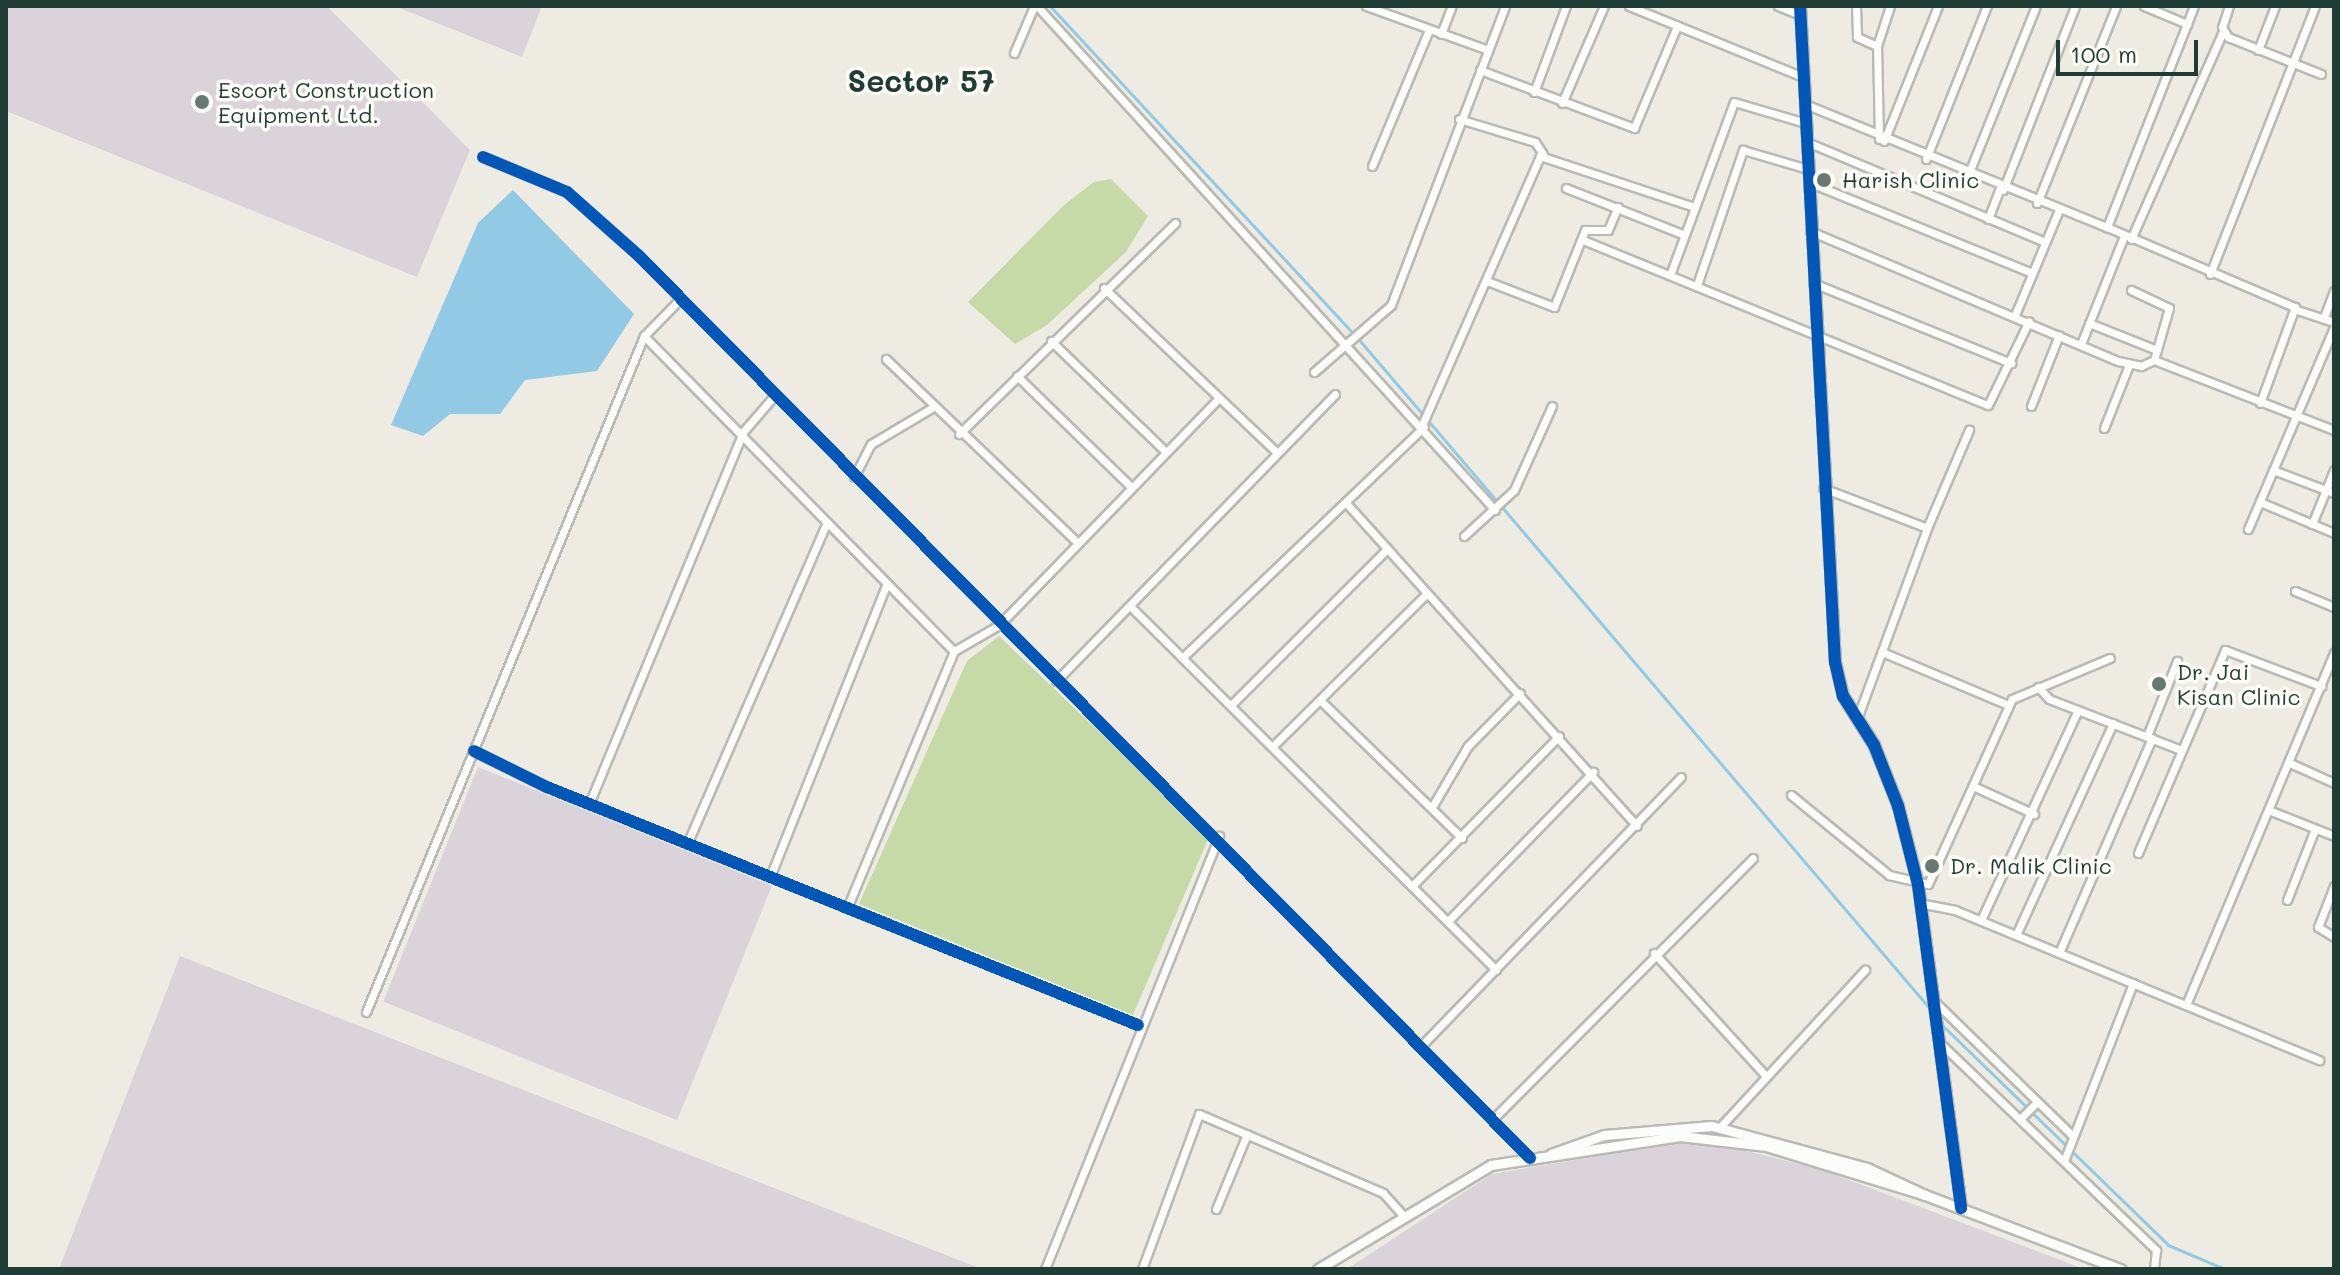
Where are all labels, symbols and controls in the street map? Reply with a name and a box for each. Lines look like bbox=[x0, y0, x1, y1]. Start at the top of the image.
scale bar bbox=[2060, 24, 2202, 74]
text: 100 m bbox=[2070, 38, 2137, 69]
district label: Sector 57 bbox=[848, 62, 994, 98]
place label: Escort Construction Equipment Ltd. bbox=[218, 76, 434, 128]
marker: Escort Construction Equipment Ltd. bbox=[193, 93, 211, 111]
place label: Harish Clinic bbox=[1842, 167, 1979, 193]
marker: Harish Clinic bbox=[1813, 169, 1835, 191]
place label: Dr. Jai Kisan Clinic bbox=[2177, 658, 2301, 710]
marker: Dr. Jai Kisan Clinic bbox=[2148, 673, 2170, 695]
place label: Dr. Malik Clinic bbox=[1950, 853, 2112, 879]
marker: Dr. Malik Clinic bbox=[1921, 855, 1943, 877]

